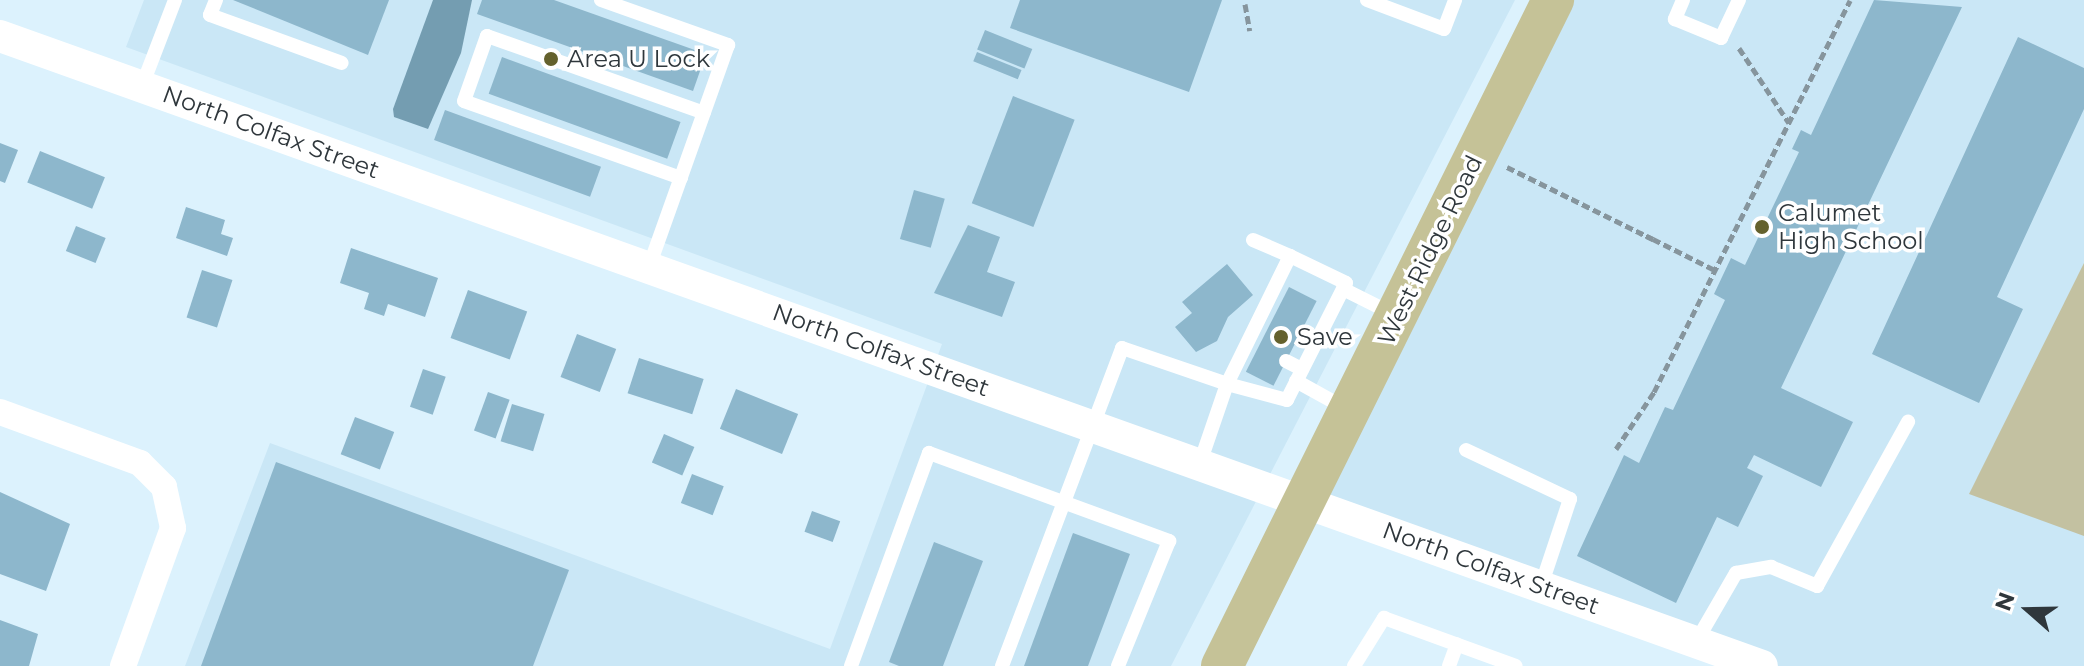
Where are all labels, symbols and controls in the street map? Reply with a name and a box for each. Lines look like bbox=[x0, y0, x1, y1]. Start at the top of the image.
place label: Area U Lock bbox=[567, 45, 710, 73]
marker: Area U Lock bbox=[542, 50, 560, 68]
street label: North Colfax Street bbox=[159, 79, 383, 185]
street label: West Ridge Road bbox=[1372, 150, 1488, 350]
place label: Calumet High School bbox=[1778, 199, 1924, 255]
marker: Calumet High School bbox=[1753, 218, 1771, 236]
street label: North Colfax Street bbox=[769, 297, 993, 403]
place label: Save bbox=[1297, 323, 1353, 351]
marker: Save bbox=[1272, 328, 1290, 346]
street label: North Colfax Street bbox=[1379, 515, 1603, 621]
north arrow bbox=[1988, 570, 2068, 650]
text: N bbox=[1989, 589, 2021, 615]

